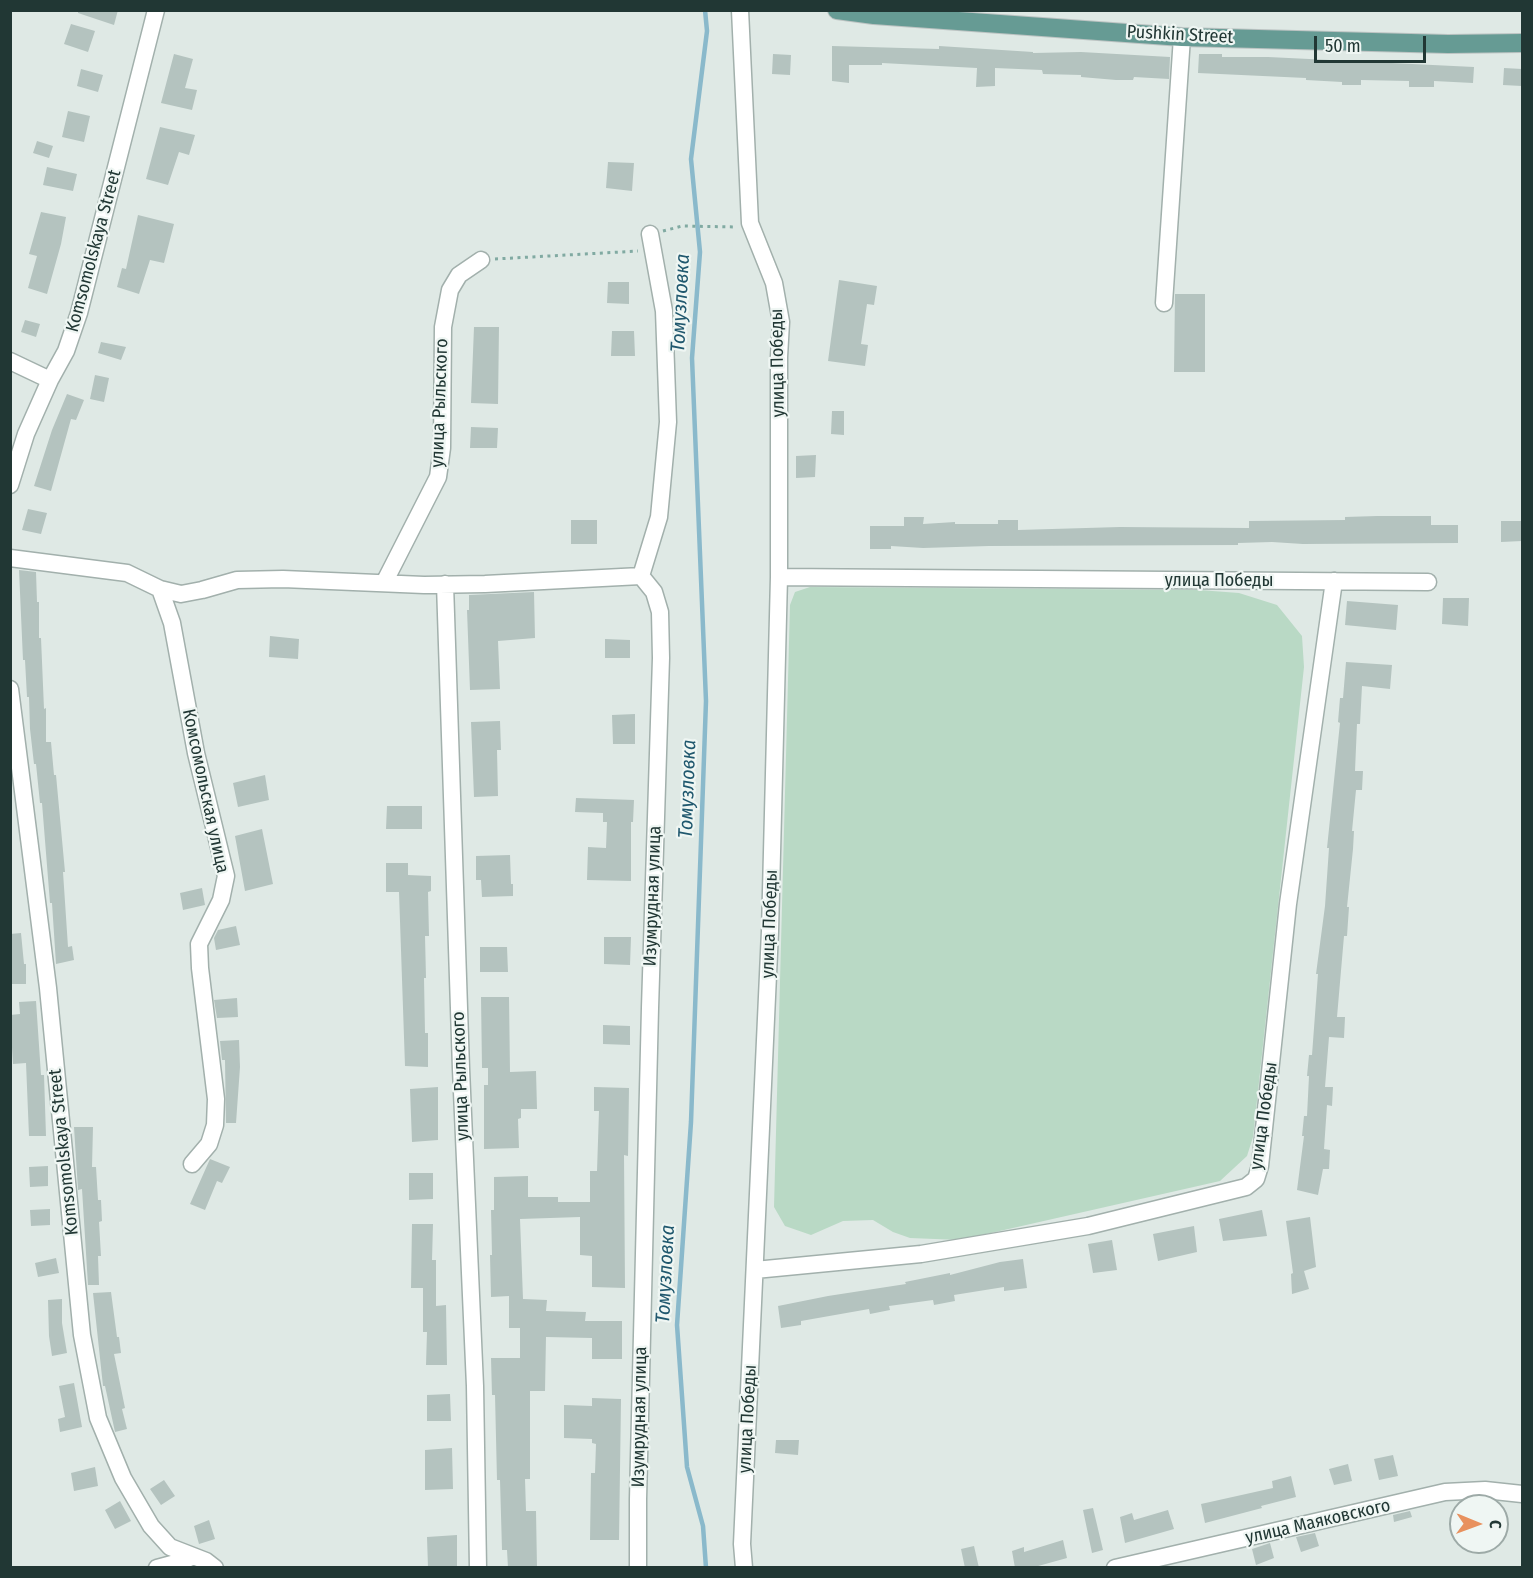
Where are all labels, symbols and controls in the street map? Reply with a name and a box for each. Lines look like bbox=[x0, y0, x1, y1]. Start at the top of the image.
street label: Pushkin Street bbox=[1126, 21, 1234, 49]
scale bar bbox=[1317, 24, 1430, 62]
text: 50 m bbox=[1325, 35, 1361, 57]
street label: Komsomolskaya Street bbox=[62, 167, 126, 335]
water label: Томузловка bbox=[666, 253, 696, 353]
street label: улица Победы bbox=[766, 308, 790, 418]
street label: улица Рыльского bbox=[427, 338, 453, 468]
street label: улица Победы bbox=[1165, 570, 1273, 592]
street label: Комсомольская улица bbox=[177, 707, 233, 875]
water label: Томузловка bbox=[674, 739, 702, 839]
street label: Изумрудная улица bbox=[640, 825, 666, 967]
street label: улица Победы bbox=[757, 869, 783, 979]
street label: улица Рыльского bbox=[448, 1011, 474, 1141]
street label: улица Победы bbox=[1246, 1061, 1282, 1171]
street label: Komsomolskaya Street bbox=[45, 1068, 83, 1236]
water label: Томузловка bbox=[651, 1224, 681, 1324]
street label: Изумрудная улица bbox=[628, 1347, 652, 1487]
street label: улица Победы bbox=[734, 1364, 762, 1474]
north arrow bbox=[1449, 1494, 1509, 1554]
street label: улица Маяковского bbox=[1243, 1495, 1393, 1549]
text: С bbox=[1486, 1520, 1505, 1529]

